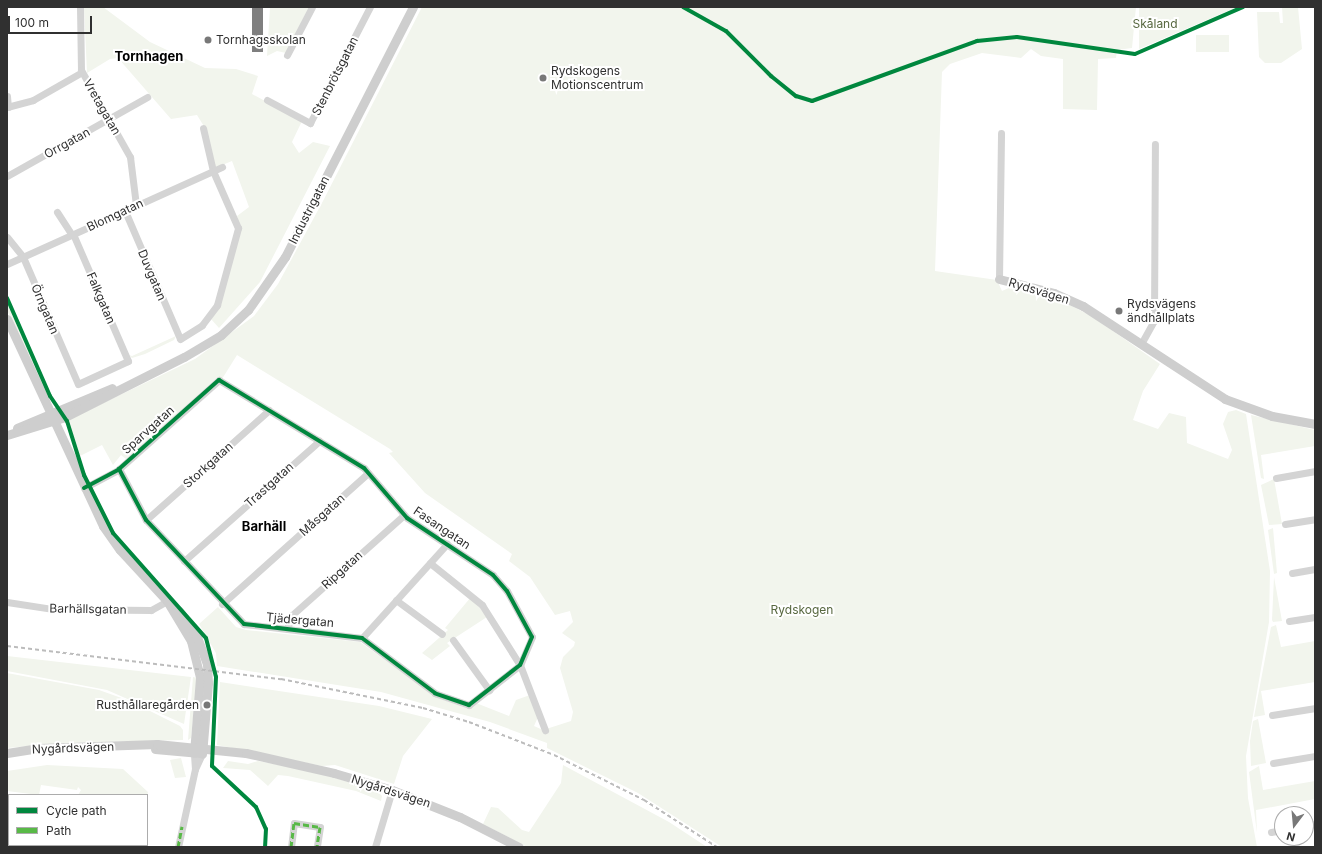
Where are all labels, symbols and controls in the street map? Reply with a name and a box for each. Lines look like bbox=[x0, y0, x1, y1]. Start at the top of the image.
scale bar bbox=[10, 8, 94, 34]
text: 100 m bbox=[15, 15, 49, 30]
park label: Skåland bbox=[1132, 17, 1178, 31]
place label: Tornhagsskolan bbox=[216, 33, 306, 47]
street label: Stenbrötsgatan bbox=[309, 34, 361, 118]
marker: Tornhagsskolan bbox=[203, 35, 213, 45]
district label: Tornhagen bbox=[115, 48, 183, 64]
place label: Rydskogens Motionscentrum bbox=[551, 64, 643, 92]
marker: Rydskogens Motionscentrum bbox=[538, 73, 548, 83]
street label: Vretagatan bbox=[80, 76, 124, 138]
street label: Orrgatan bbox=[42, 125, 92, 161]
street label: Industrigatan bbox=[286, 174, 332, 246]
street label: Blomgatan bbox=[85, 196, 145, 234]
street label: Duvgatan bbox=[135, 247, 169, 303]
street label: Falkgatan bbox=[84, 270, 118, 326]
street label: Rydsvägen bbox=[1007, 275, 1071, 307]
street label: Örngatan bbox=[28, 282, 62, 336]
place label: Rydsvägens ändhållplats bbox=[1127, 297, 1196, 325]
marker: Rydsvägens ändhållplats bbox=[1114, 306, 1124, 316]
street label: Sparvgatan bbox=[119, 403, 177, 457]
street label: Storkgatan bbox=[180, 439, 236, 491]
street label: Trastgatan bbox=[242, 459, 296, 511]
street label: Måsgatan bbox=[296, 491, 348, 539]
street label: Fasangatan bbox=[411, 504, 473, 552]
district label: Barhäll bbox=[242, 518, 286, 534]
street label: Ripgatan bbox=[319, 548, 365, 592]
street label: Barhällsgatan bbox=[49, 601, 127, 617]
park label: Rydskogen bbox=[771, 603, 833, 617]
street label: Tjädergatan bbox=[266, 610, 334, 630]
place label: Rusthållaregården bbox=[96, 698, 199, 712]
marker: Rusthållaregården bbox=[202, 700, 212, 710]
street label: Nygårdsvägen bbox=[31, 739, 115, 757]
street label: Nygårdsvägen bbox=[350, 771, 432, 811]
legend bbox=[8, 794, 148, 846]
text: Cycle path bbox=[46, 803, 107, 818]
north arrow bbox=[1274, 806, 1314, 846]
text: Path bbox=[46, 823, 71, 838]
text: N bbox=[1285, 829, 1297, 844]

